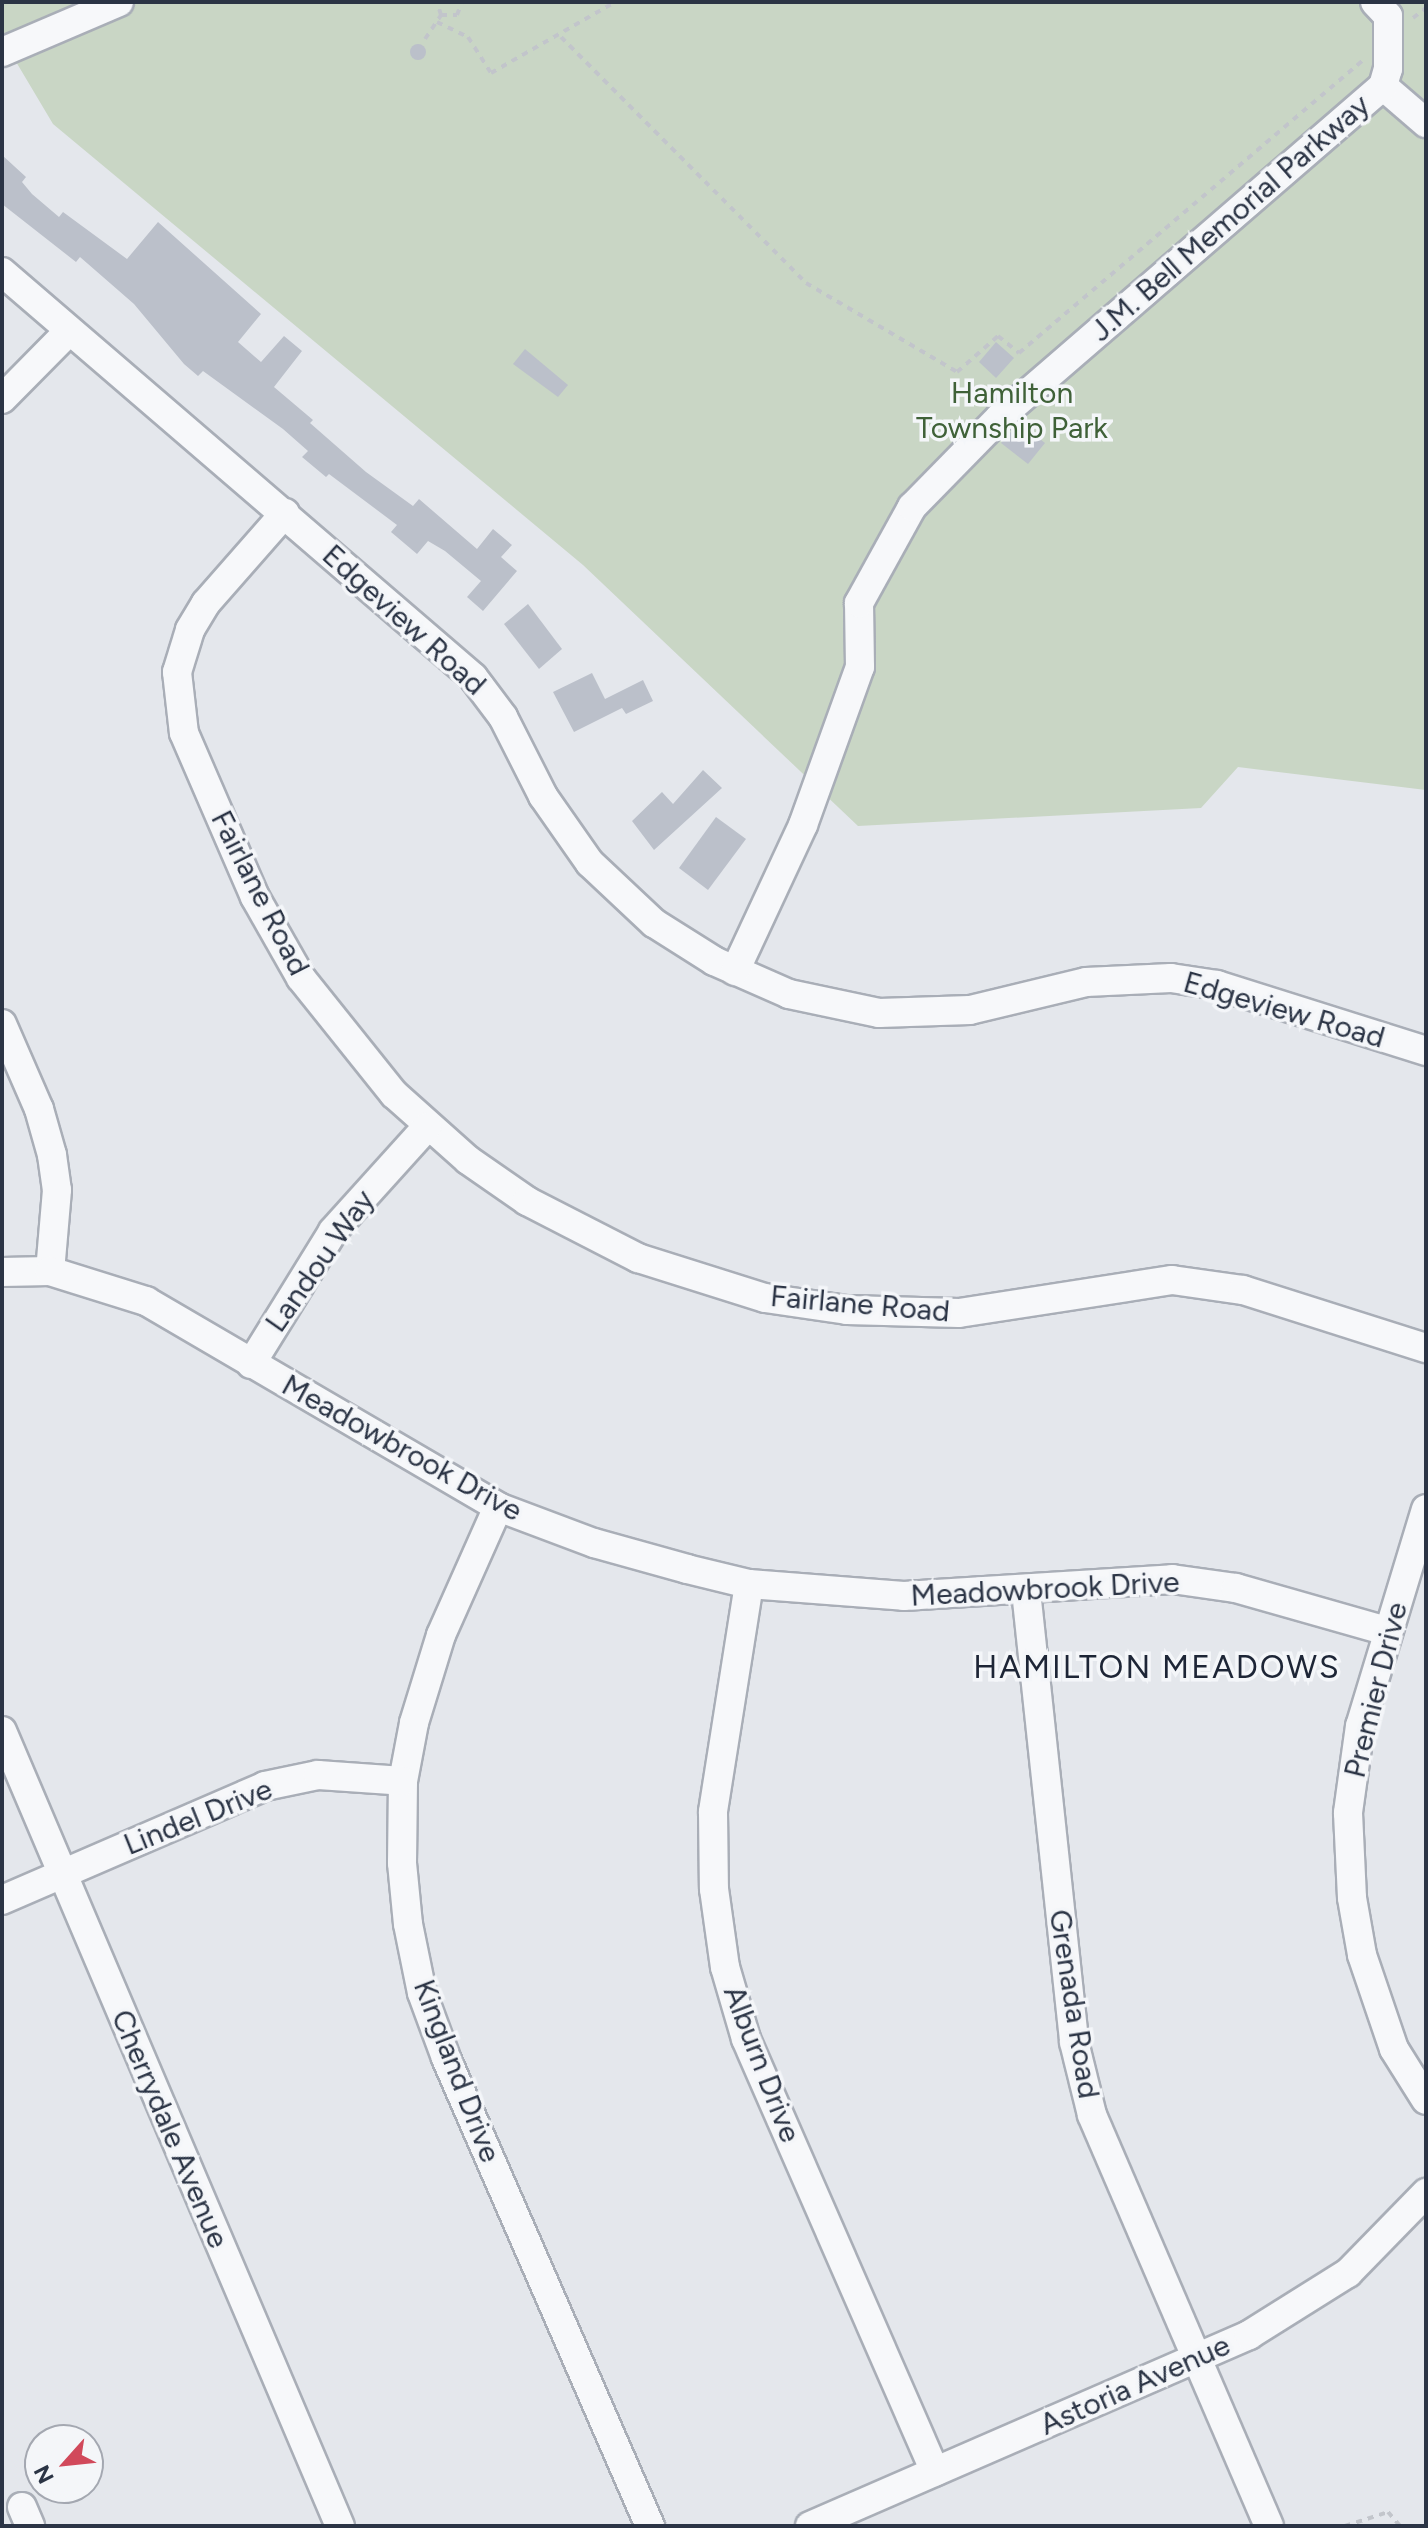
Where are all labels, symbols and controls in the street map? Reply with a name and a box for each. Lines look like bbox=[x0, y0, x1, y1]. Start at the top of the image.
street label: J.M. Bell Memorial Parkway bbox=[1083, 87, 1377, 349]
park label: Hamilton Township Park bbox=[916, 375, 1108, 446]
street label: Edgeview Road bbox=[315, 537, 493, 703]
street label: Fairlane Road bbox=[203, 805, 317, 981]
street label: Edgeview Road bbox=[1179, 964, 1389, 1056]
street label: Landou Way bbox=[258, 1183, 382, 1339]
street label: Fairlane Road bbox=[769, 1278, 951, 1330]
street label: Meadowbrook Drive bbox=[276, 1367, 528, 1529]
street label: Meadowbrook Drive bbox=[910, 1564, 1180, 1614]
street label: Premier Drive bbox=[1337, 1599, 1415, 1781]
district label: HAMILTON MEADOWS bbox=[973, 1648, 1341, 1686]
street label: Lindel Drive bbox=[119, 1771, 277, 1863]
street label: Grenada Road bbox=[1041, 1907, 1107, 2101]
street label: Kingland Drive bbox=[406, 1975, 508, 2167]
street label: Alburn Drive bbox=[716, 1981, 808, 2147]
street label: Cherrydale Avenue bbox=[104, 2005, 236, 2253]
street label: Astoria Avenue bbox=[1034, 2327, 1236, 2443]
north arrow bbox=[24, 2424, 104, 2504]
text: N bbox=[28, 2461, 60, 2488]

